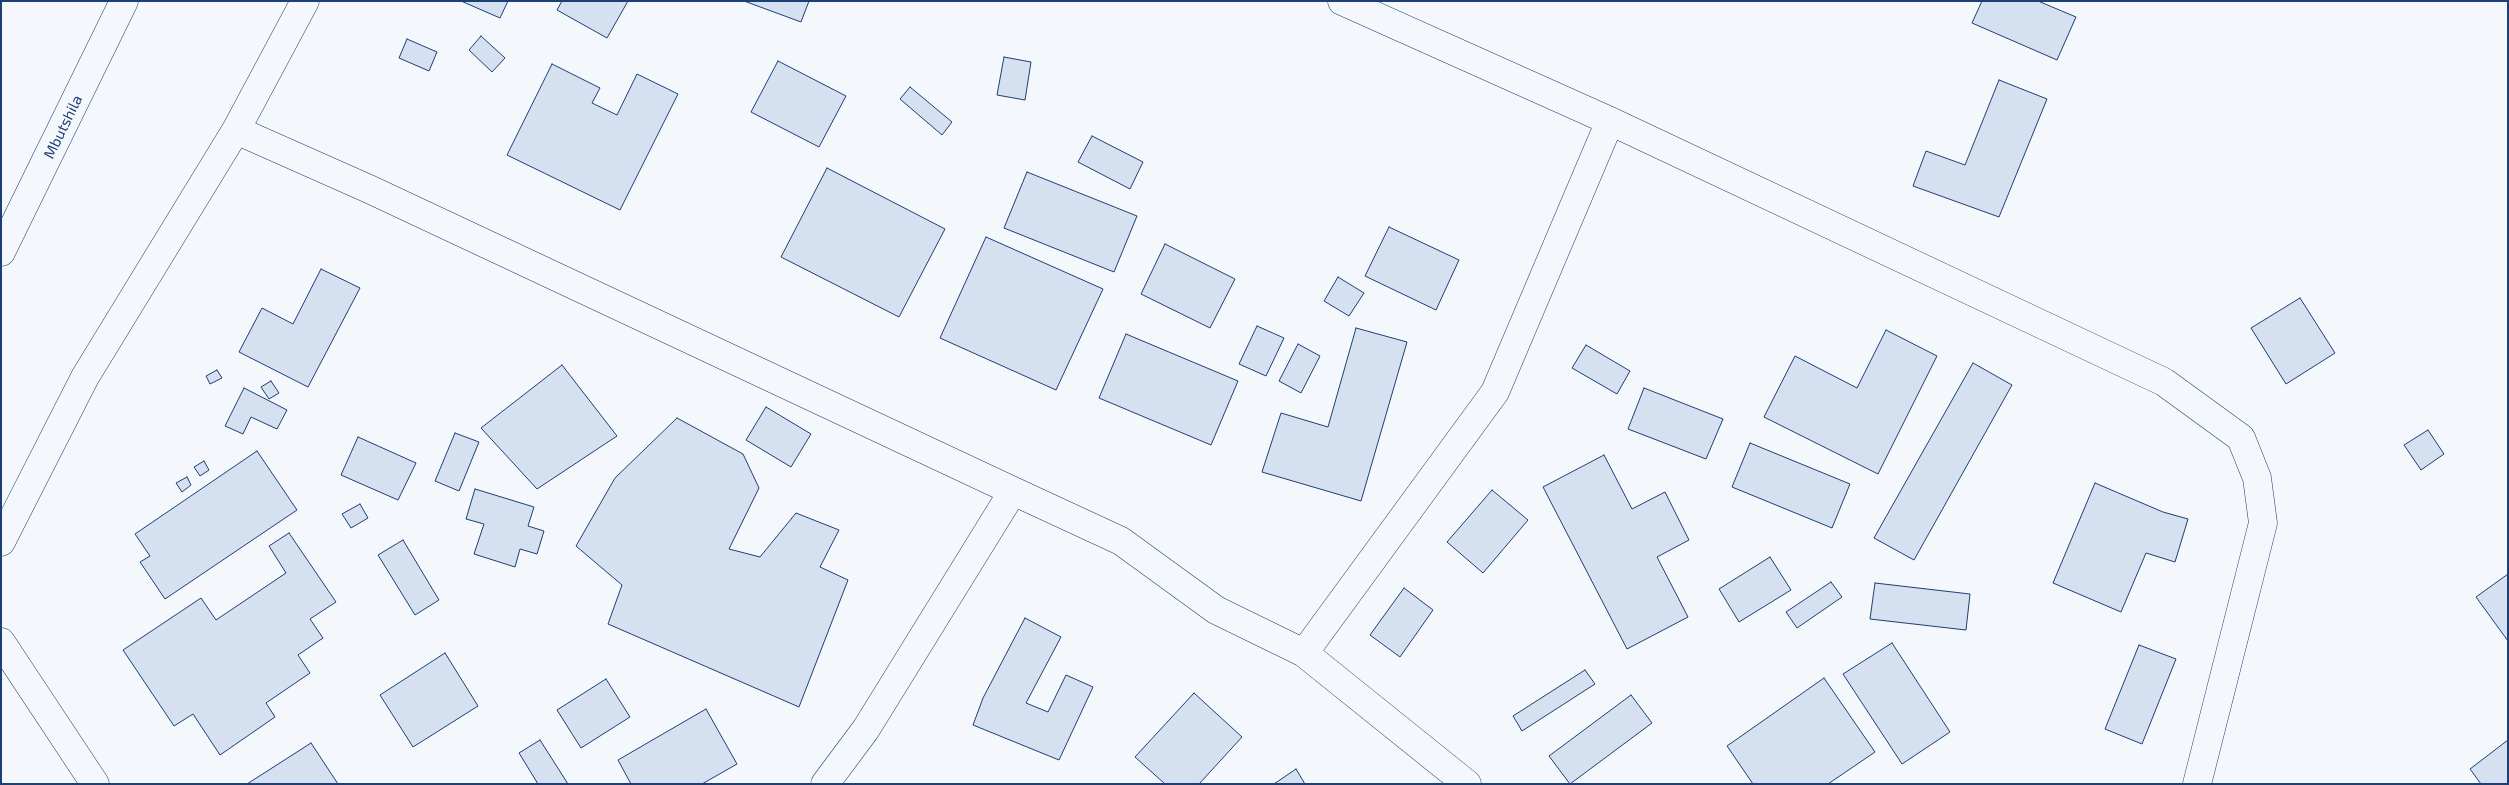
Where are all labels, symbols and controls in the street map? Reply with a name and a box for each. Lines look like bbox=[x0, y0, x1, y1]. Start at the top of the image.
street label: Mbutshila bbox=[40, 92, 86, 162]

